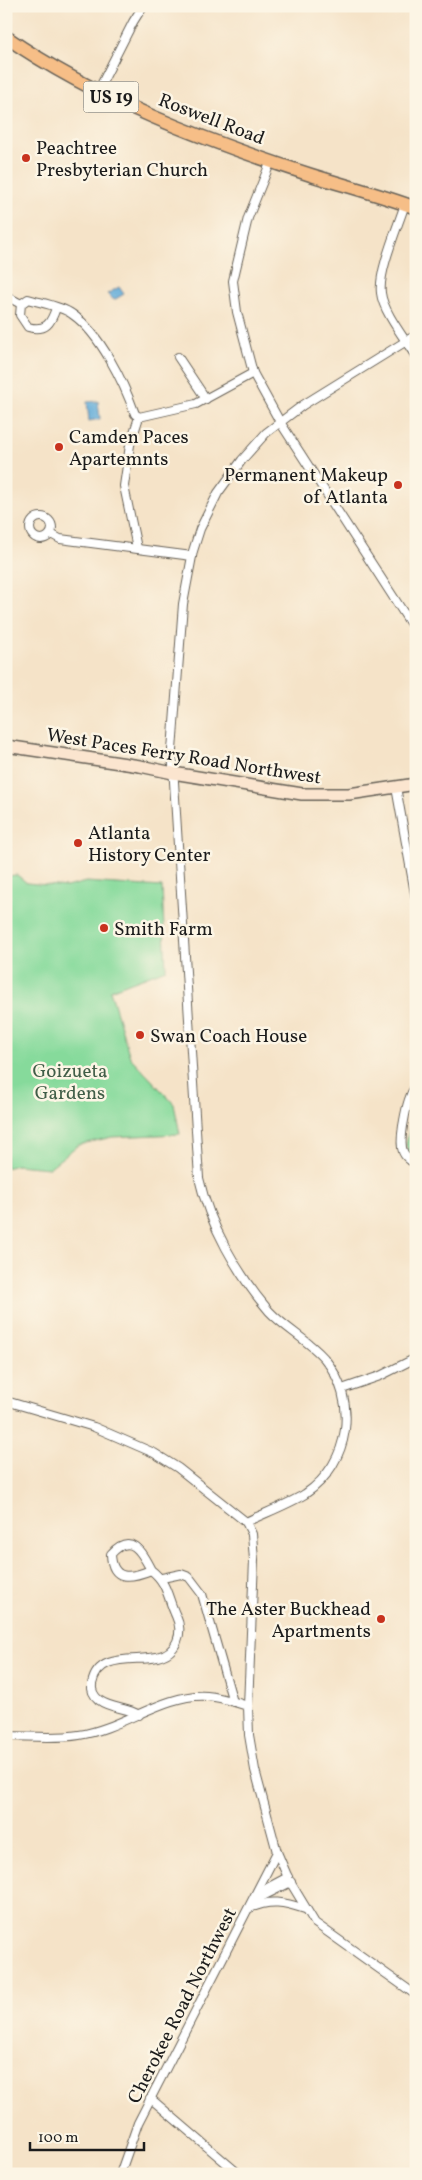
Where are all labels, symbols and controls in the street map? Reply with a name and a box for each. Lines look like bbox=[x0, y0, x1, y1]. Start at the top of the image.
road number: US 19 bbox=[84, 81, 138, 112]
street label: Roswell Road bbox=[154, 88, 268, 152]
place label: Peachtree Presbyterian Church bbox=[36, 136, 208, 184]
marker: Peachtree Presbyterian Church bbox=[20, 152, 32, 164]
place label: Camden Paces Apartemnts bbox=[69, 425, 189, 473]
marker: Camden Paces Apartemnts bbox=[53, 441, 65, 453]
place label: Permanent Makeup of Atlanta bbox=[224, 463, 388, 511]
marker: Permanent Makeup of Atlanta bbox=[392, 479, 404, 491]
street label: West Paces Ferry Road Northwest bbox=[45, 722, 323, 792]
place label: Atlanta History Center bbox=[88, 821, 210, 869]
marker: Atlanta History Center bbox=[72, 837, 84, 849]
place label: Smith Farm bbox=[114, 917, 213, 943]
marker: Smith Farm bbox=[98, 922, 110, 934]
place label: Swan Coach House bbox=[150, 1024, 307, 1050]
marker: Swan Coach House bbox=[134, 1029, 146, 1041]
park label: Goizueta Gardens bbox=[32, 1059, 108, 1107]
place label: The Aster Buckhead Apartments bbox=[206, 1597, 371, 1645]
marker: The Aster Buckhead Apartments bbox=[375, 1613, 387, 1625]
street label: Cherokee Road Northwest bbox=[122, 1903, 244, 2108]
scale bar bbox=[30, 2120, 144, 2152]
text: 100 m bbox=[38, 2128, 78, 2149]

